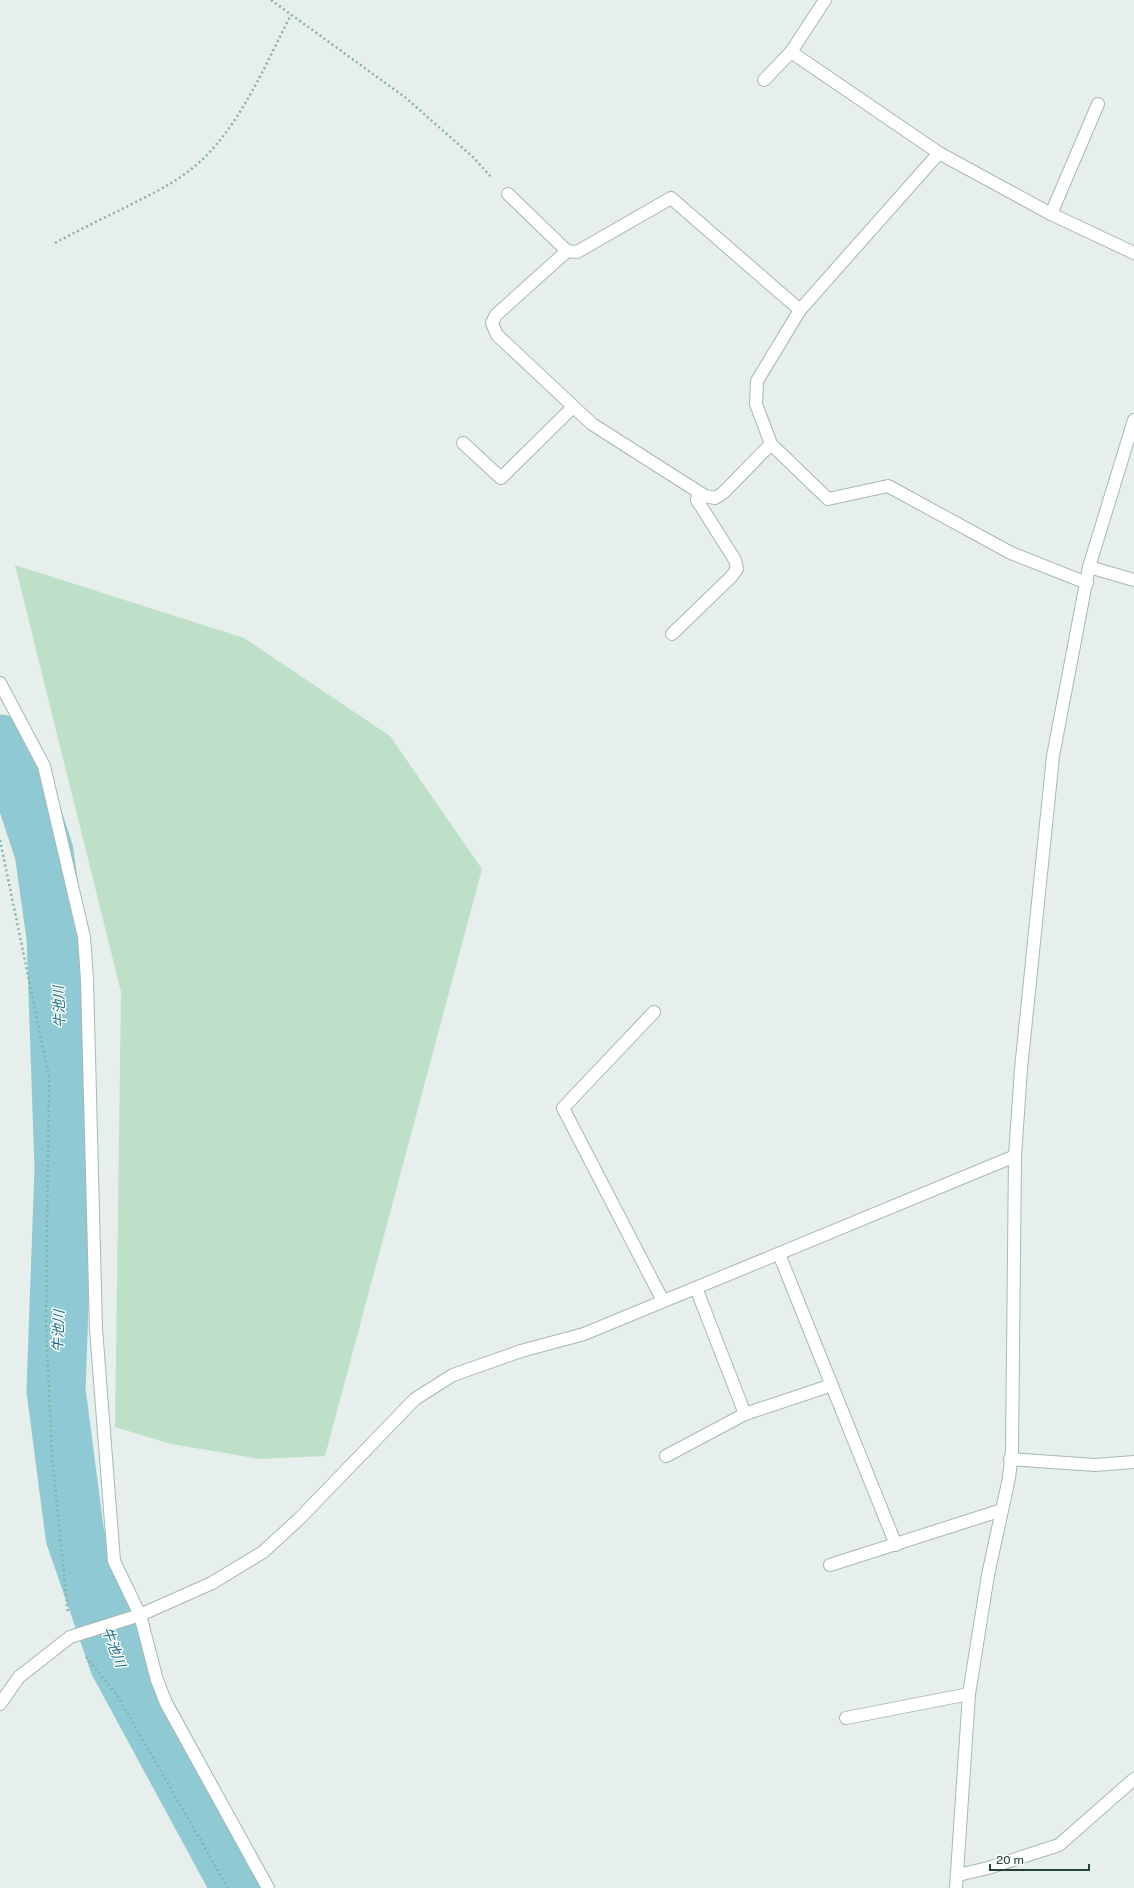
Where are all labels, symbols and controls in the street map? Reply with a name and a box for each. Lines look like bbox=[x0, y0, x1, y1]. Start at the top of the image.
water label: 牛池川 bbox=[50, 984, 68, 1028]
water label: 牛池川 bbox=[49, 1308, 67, 1352]
water label: 牛池川 bbox=[99, 1625, 130, 1671]
scale bar bbox=[990, 1846, 1089, 1872]
text: 20 m bbox=[996, 1853, 1024, 1867]

